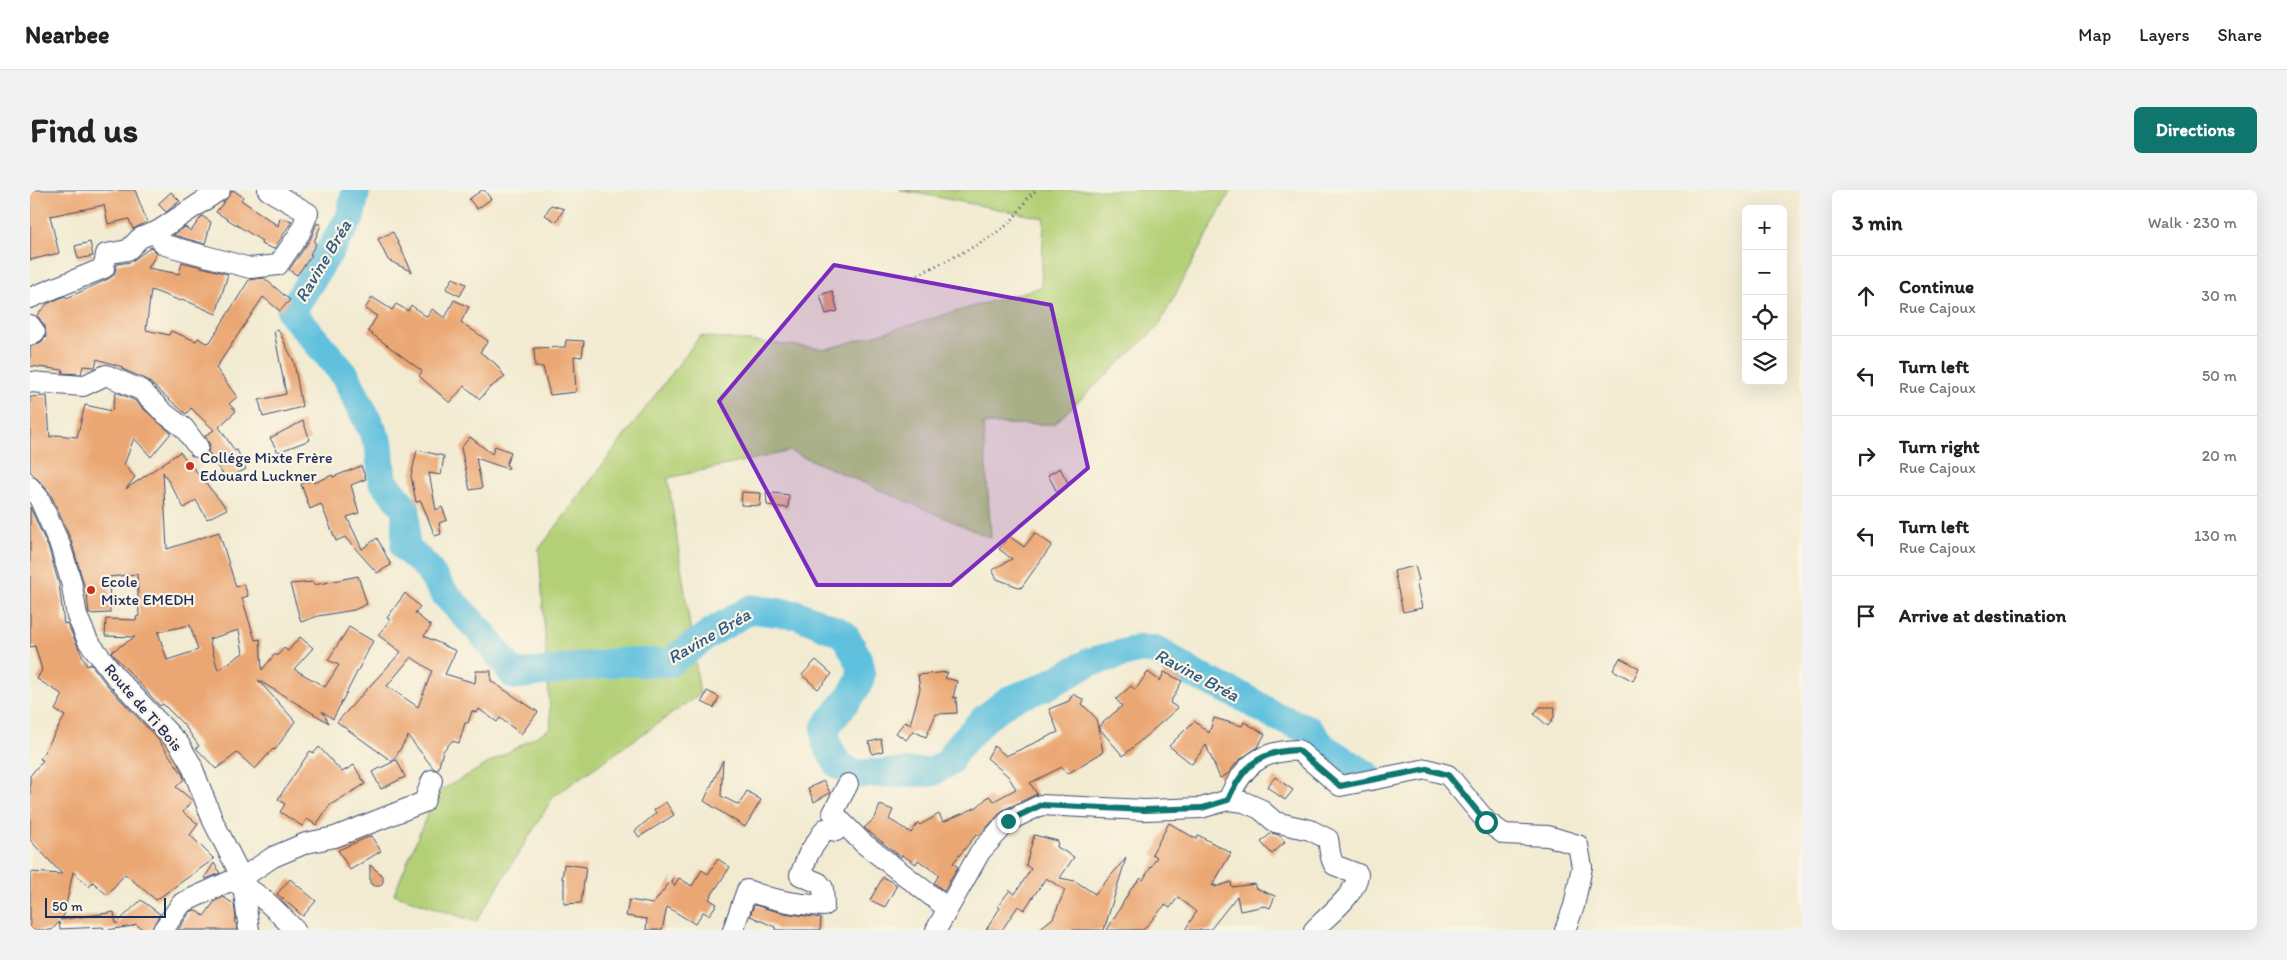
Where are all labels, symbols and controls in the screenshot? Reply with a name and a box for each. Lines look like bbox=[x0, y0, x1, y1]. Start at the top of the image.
text: Nearbee bbox=[25, 20, 109, 49]
text: Map bbox=[2078, 24, 2111, 46]
text: Layers bbox=[2139, 24, 2189, 46]
text: Share bbox=[2217, 24, 2262, 46]
button: Directions bbox=[2134, 107, 2257, 153]
text: Find us bbox=[30, 109, 138, 151]
map controls bbox=[1742, 205, 1787, 385]
button: + bbox=[1742, 205, 1787, 250]
text: 3 min bbox=[1852, 210, 1902, 235]
text: Walk · 230 m bbox=[2148, 213, 2237, 232]
water label: Ravine Bréa bbox=[290, 215, 356, 306]
button: − bbox=[1742, 250, 1787, 295]
text: Continue bbox=[1899, 275, 1974, 298]
icon: ahead bbox=[1852, 282, 1880, 310]
text: 30 m bbox=[2201, 286, 2237, 305]
button: locate bbox=[1742, 295, 1787, 340]
text: Rue Cajoux bbox=[1899, 298, 1976, 317]
button: layers bbox=[1742, 340, 1787, 385]
text: Turn left bbox=[1899, 355, 1969, 378]
icon: left bbox=[1852, 362, 1880, 390]
text: 50 m bbox=[2202, 366, 2237, 385]
text: Rue Cajoux bbox=[1899, 378, 1976, 397]
text: Turn right bbox=[1899, 435, 1980, 458]
icon: right bbox=[1852, 442, 1880, 470]
text: 20 m bbox=[2202, 446, 2237, 465]
place label: Collége Mixte Frère Edouard Luckner bbox=[200, 448, 333, 485]
text: Rue Cajoux bbox=[1899, 458, 1976, 477]
marker: Collége Mixte Frère Edouard Luckner bbox=[184, 460, 196, 472]
text: Turn left bbox=[1899, 515, 1969, 538]
icon: left bbox=[1852, 522, 1880, 550]
text: 130 m bbox=[2194, 526, 2237, 545]
text: Rue Cajoux bbox=[1899, 538, 1976, 557]
place label: Ecole Mixte EMEDH bbox=[101, 572, 194, 609]
marker: Ecole Mixte EMEDH bbox=[85, 584, 97, 596]
icon: arrive bbox=[1852, 602, 1880, 630]
water label: Ravine Bréa bbox=[664, 603, 755, 669]
text: Arrive at destination bbox=[1899, 604, 2066, 627]
water label: Ravine Bréa bbox=[1151, 644, 1243, 707]
street label: Route de Ti Bois bbox=[100, 660, 187, 755]
route end bbox=[997, 810, 1020, 833]
route start bbox=[1475, 811, 1498, 834]
scale bar bbox=[45, 895, 166, 918]
text: 50 m bbox=[52, 898, 83, 915]

